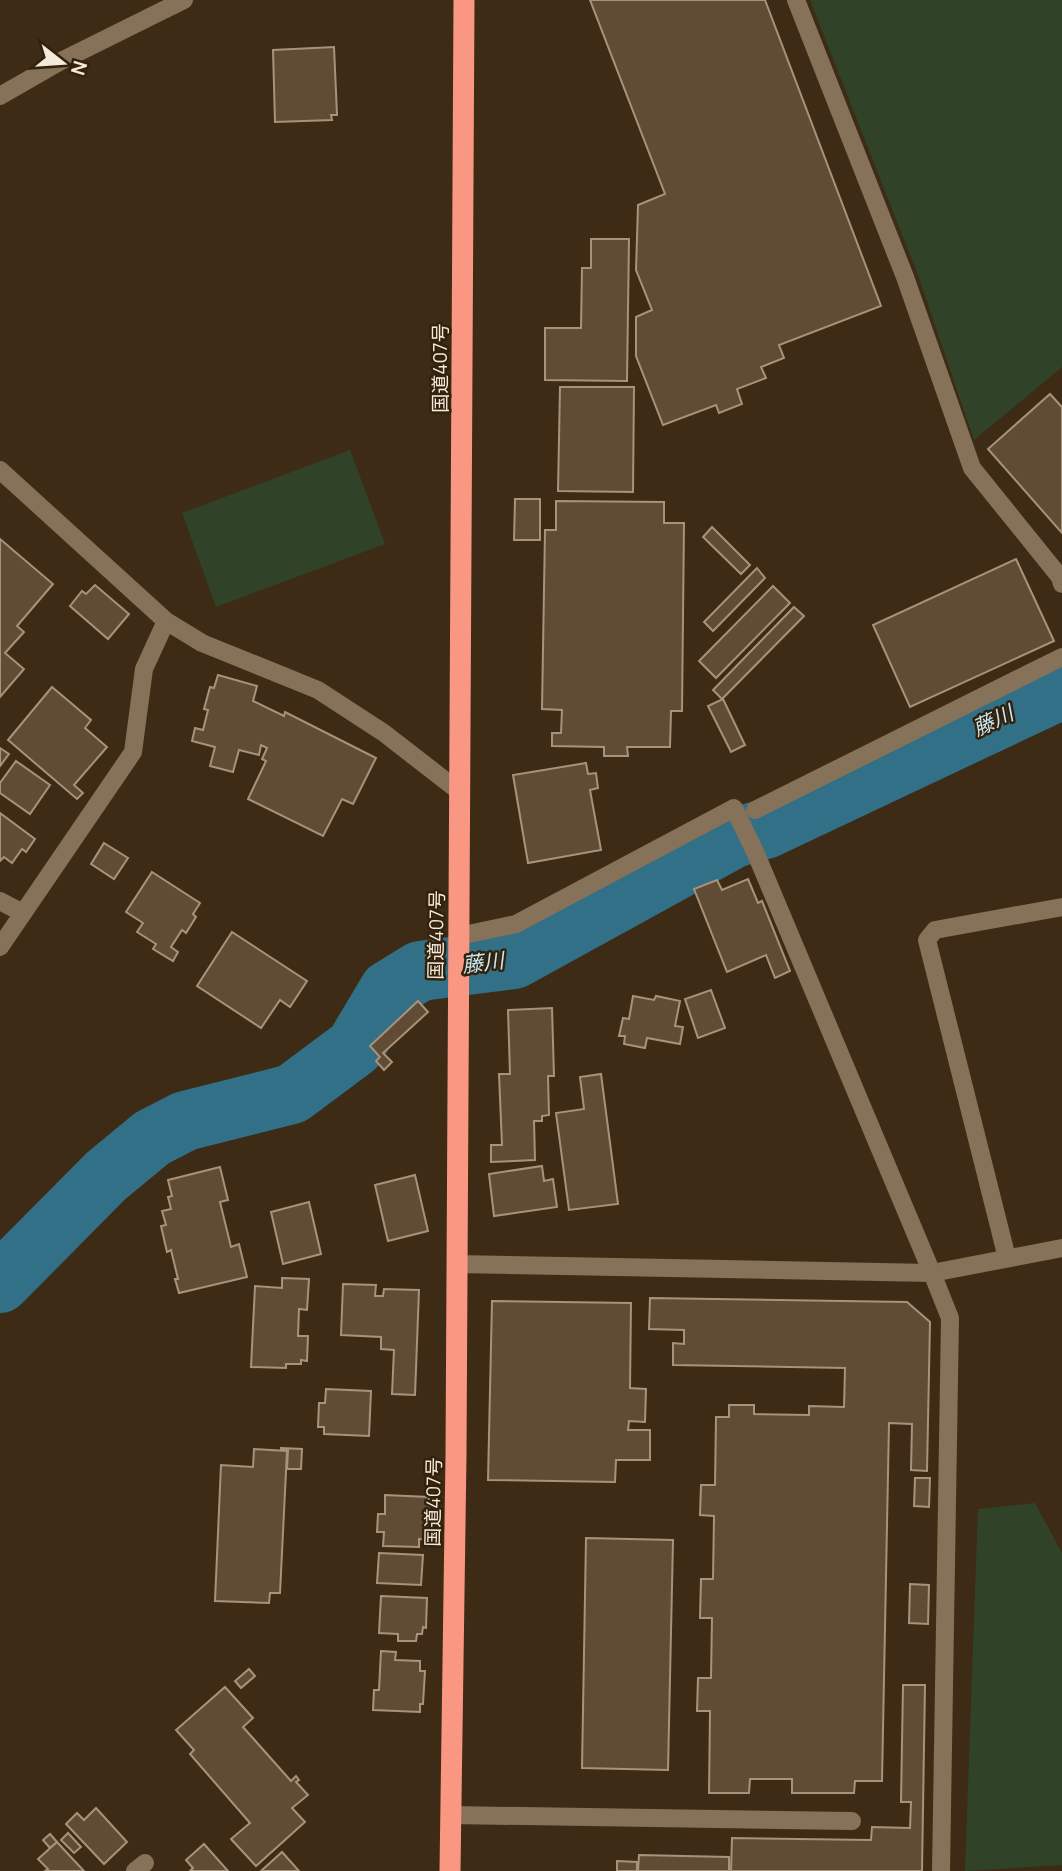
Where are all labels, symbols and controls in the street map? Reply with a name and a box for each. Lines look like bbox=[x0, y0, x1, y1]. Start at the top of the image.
north arrow bbox=[28, 28, 98, 98]
text: N bbox=[65, 58, 94, 78]
street label: 国道407号 bbox=[427, 323, 453, 413]
water label: 藤川 bbox=[968, 698, 1019, 742]
street label: 国道407号 bbox=[422, 890, 450, 980]
water label: 藤川 bbox=[460, 945, 507, 978]
street label: 国道407号 bbox=[419, 1457, 447, 1547]

